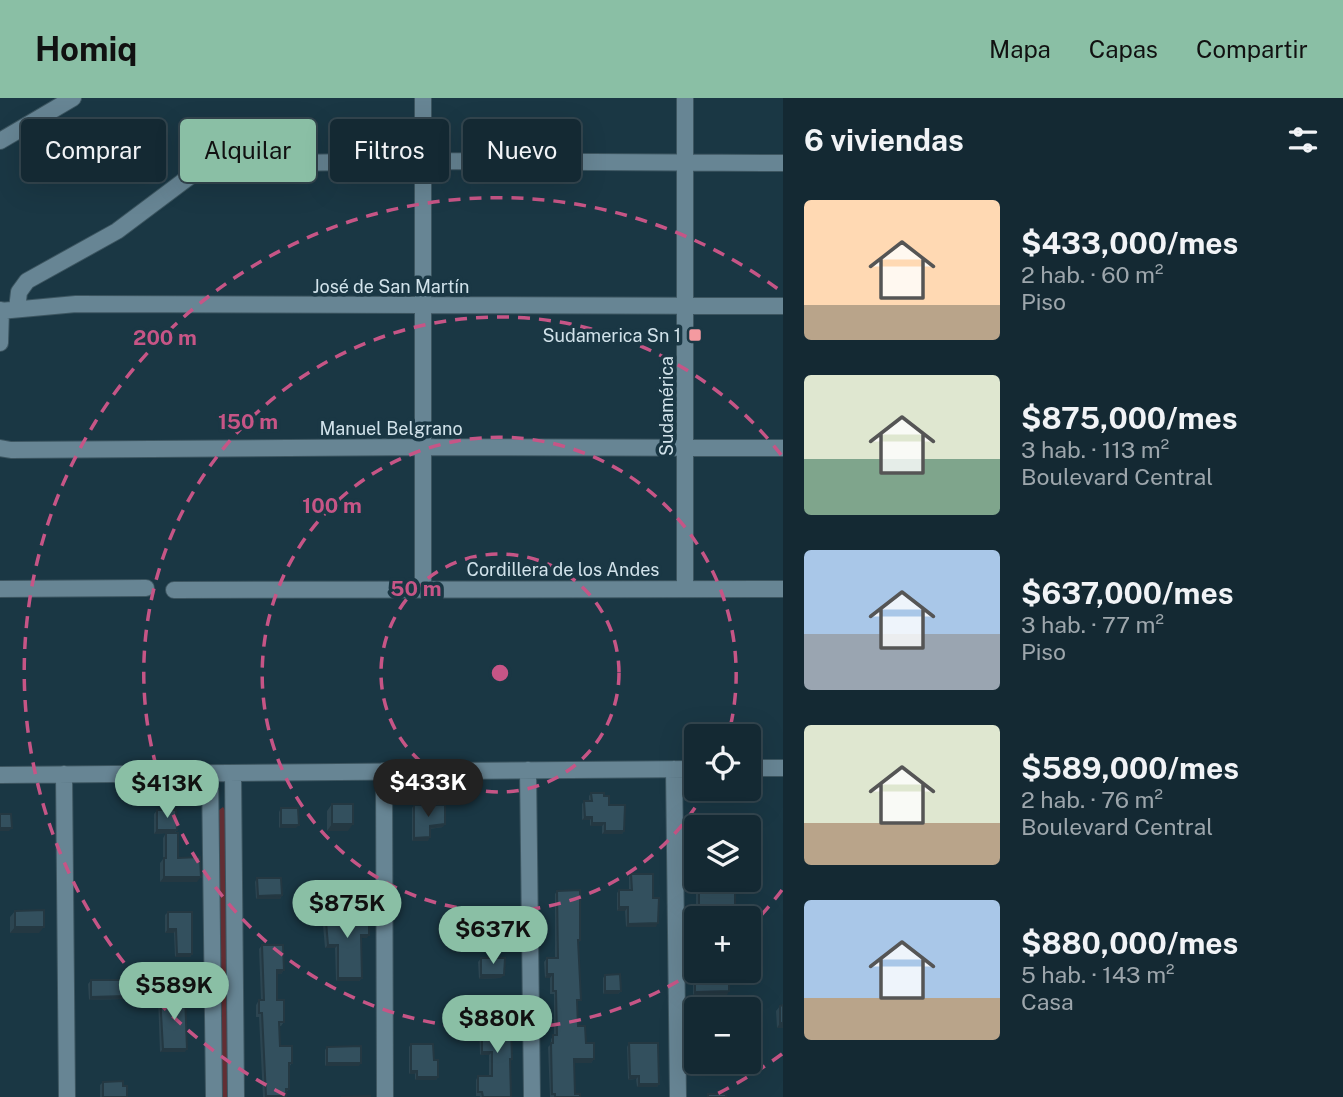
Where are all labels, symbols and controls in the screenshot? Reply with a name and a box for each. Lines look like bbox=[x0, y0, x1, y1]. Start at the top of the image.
text: Homiq bbox=[35, 30, 137, 68]
text: Mapa bbox=[989, 35, 1051, 63]
text: Capas bbox=[1089, 35, 1158, 63]
text: Compartir bbox=[1196, 35, 1308, 63]
chip: Comprar bbox=[21, 119, 166, 182]
chip: Alquilar bbox=[180, 119, 316, 182]
chip: Filtros bbox=[330, 119, 449, 182]
chip: Nuevo bbox=[463, 119, 581, 182]
icon: filters bbox=[1284, 121, 1322, 159]
text: 6 viviendas bbox=[804, 122, 964, 158]
text: $433,000/mes bbox=[1021, 225, 1238, 261]
icon: home bbox=[860, 228, 944, 312]
text: 2 hab. · 60 m² bbox=[1021, 261, 1163, 288]
street label: José de San Martín bbox=[313, 276, 469, 297]
text: Piso bbox=[1021, 288, 1066, 315]
text: 200 m bbox=[133, 325, 197, 350]
place label: Sudamerica Sn 1 bbox=[542, 325, 681, 346]
marker: Sudamerica Sn 1 bbox=[687, 327, 703, 343]
street label: Sudamérica bbox=[656, 356, 677, 456]
text: $875,000/mes bbox=[1021, 400, 1238, 436]
icon: home bbox=[860, 403, 944, 487]
text: 150 m bbox=[218, 409, 278, 434]
street label: Manuel Belgrano bbox=[319, 418, 463, 439]
text: 3 hab. · 113 m² bbox=[1021, 436, 1169, 463]
text: Boulevard Central bbox=[1021, 463, 1213, 490]
text: 100 m bbox=[302, 493, 362, 518]
street label: Cordillera de los Andes bbox=[467, 559, 659, 580]
text: $637,000/mes bbox=[1021, 575, 1233, 611]
text: 50 m bbox=[390, 576, 442, 601]
icon: home bbox=[860, 578, 944, 662]
text: 3 hab. · 77 m² bbox=[1021, 611, 1164, 638]
text: Piso bbox=[1021, 638, 1066, 665]
centre of rings bbox=[488, 661, 512, 685]
map controls bbox=[684, 724, 761, 1074]
button: locate bbox=[684, 724, 761, 801]
text: $589,000/mes bbox=[1021, 750, 1239, 786]
icon: home bbox=[860, 753, 944, 837]
pin: $413K bbox=[118, 760, 216, 820]
pin: $433K bbox=[379, 760, 477, 819]
text: $433K bbox=[389, 768, 467, 795]
text: $413K bbox=[131, 769, 203, 796]
text: 2 hab. · 76 m² bbox=[1021, 786, 1163, 813]
text: Boulevard Central bbox=[1021, 813, 1213, 840]
button: layers bbox=[684, 815, 761, 892]
pin: $875K bbox=[298, 880, 396, 940]
text: $875K bbox=[308, 889, 386, 916]
pin: $637K bbox=[444, 906, 542, 966]
button: + bbox=[684, 906, 761, 983]
text: $637K bbox=[455, 915, 531, 942]
text: $880,000/mes bbox=[1021, 925, 1238, 961]
icon: home bbox=[860, 928, 944, 1012]
text: 5 hab. · 143 m² bbox=[1021, 961, 1175, 988]
pin: $589K bbox=[125, 962, 223, 1022]
text: $589K bbox=[135, 971, 213, 998]
text: Casa bbox=[1021, 988, 1074, 1015]
pin: $880K bbox=[448, 996, 546, 1055]
button: − bbox=[684, 997, 761, 1074]
text: $880K bbox=[458, 1004, 536, 1031]

